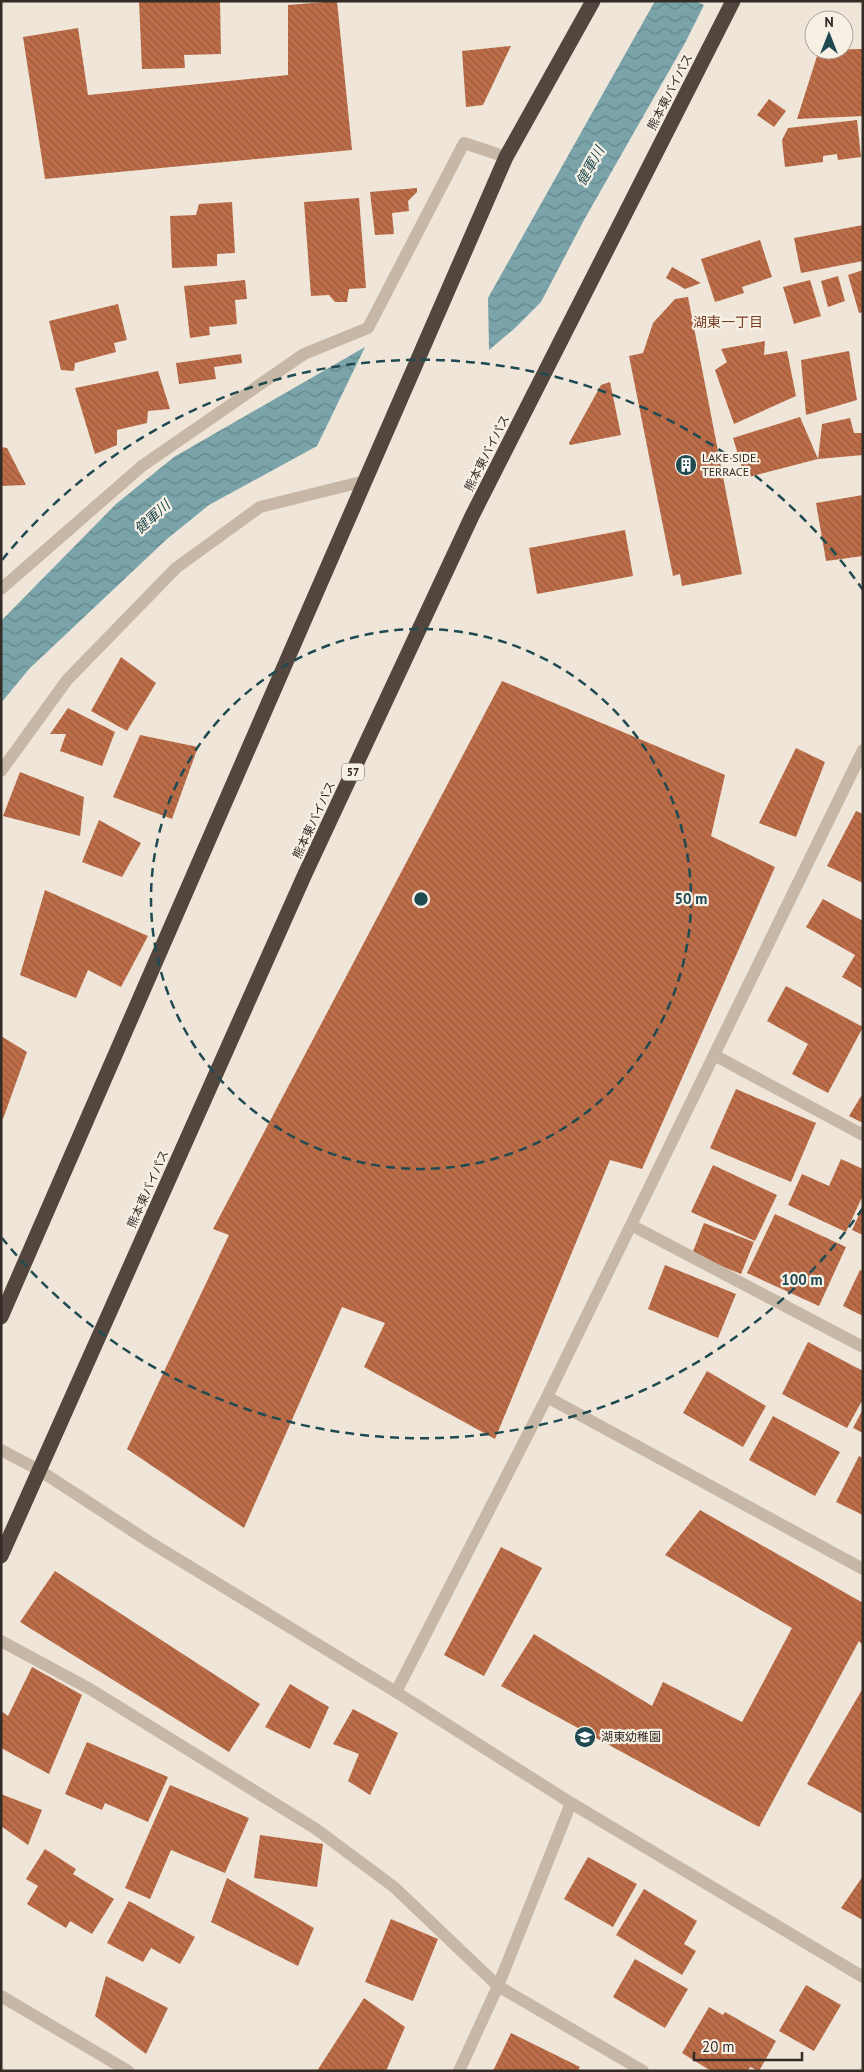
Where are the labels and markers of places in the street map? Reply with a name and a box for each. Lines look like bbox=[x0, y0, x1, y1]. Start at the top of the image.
place label: LAKE SIDE. TERRACE bbox=[702, 450, 759, 479]
building icon: LAKE SIDE. TERRACE bbox=[674, 453, 698, 477]
centre of rings bbox=[412, 890, 430, 908]
school or university icon: 湖東幼稚園 bbox=[573, 1725, 597, 1749]
place label: 湖東幼稚園 bbox=[601, 1729, 661, 1744]

